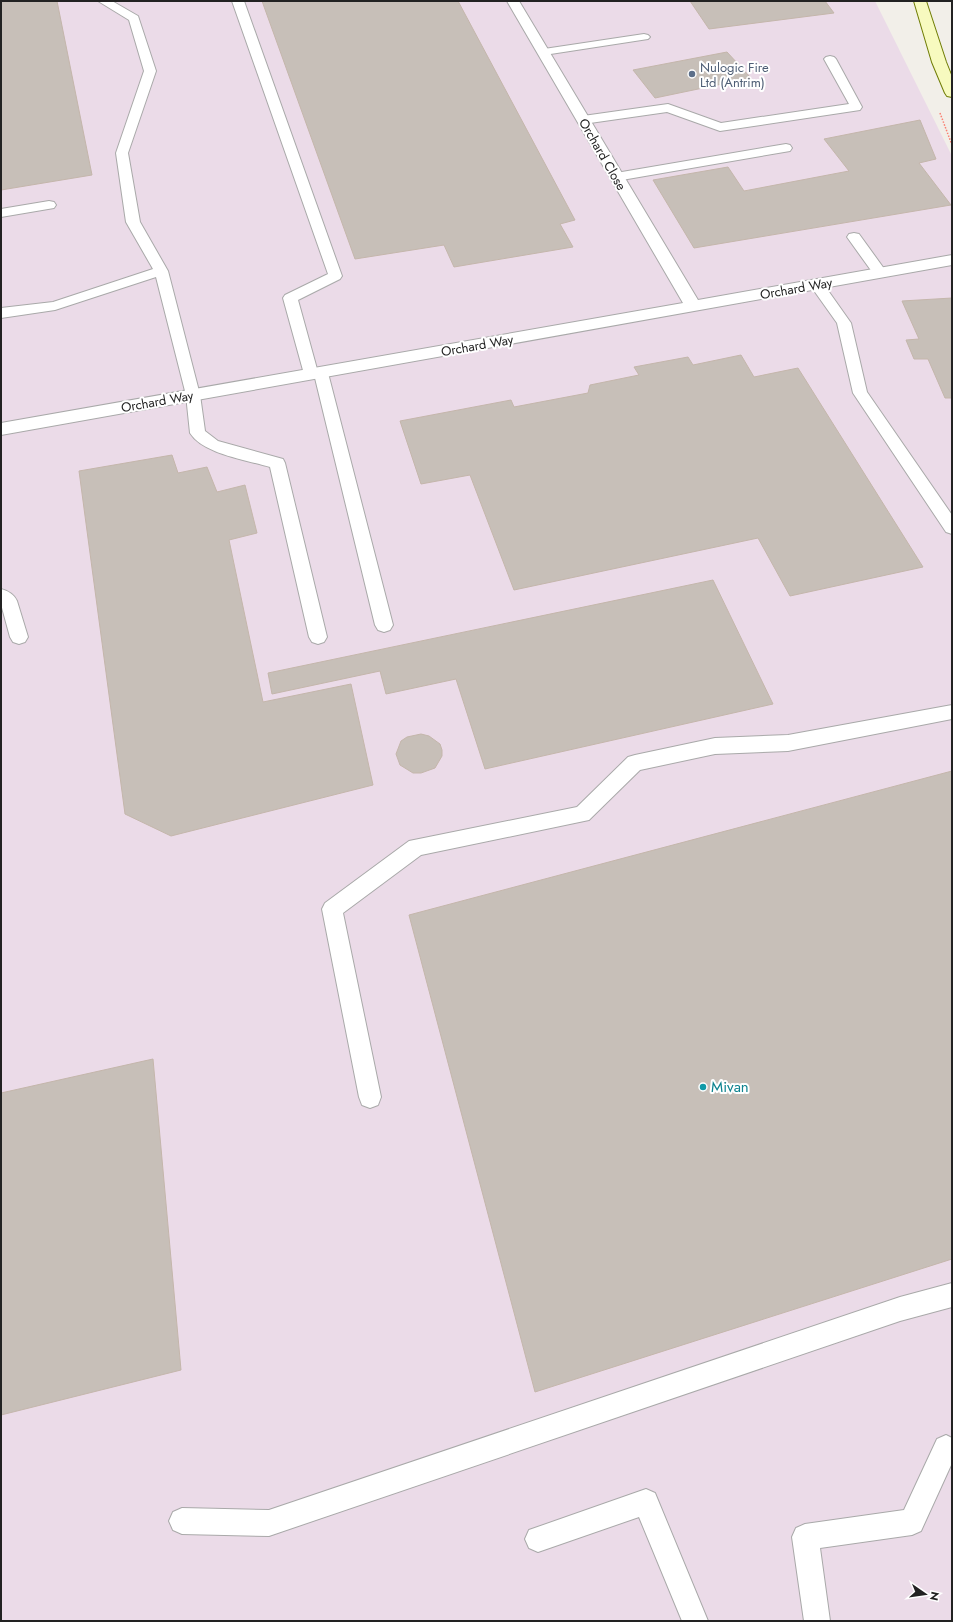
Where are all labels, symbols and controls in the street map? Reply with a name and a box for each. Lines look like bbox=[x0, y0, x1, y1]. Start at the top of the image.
place label: Nulogic Fire Ltd (Antrim) bbox=[700, 58, 769, 92]
marker: Nulogic Fire Ltd (Antrim) bbox=[687, 69, 697, 79]
street label: Orchard Close bbox=[574, 115, 631, 194]
street label: Orchard Way bbox=[758, 273, 834, 304]
street label: Orchard Way bbox=[439, 330, 515, 361]
street label: Orchard Way bbox=[119, 386, 195, 417]
place label: Mivan bbox=[711, 1076, 749, 1098]
marker: Mivan bbox=[698, 1082, 708, 1092]
north arrow bbox=[905, 1574, 945, 1614]
text: N bbox=[926, 1590, 944, 1602]

